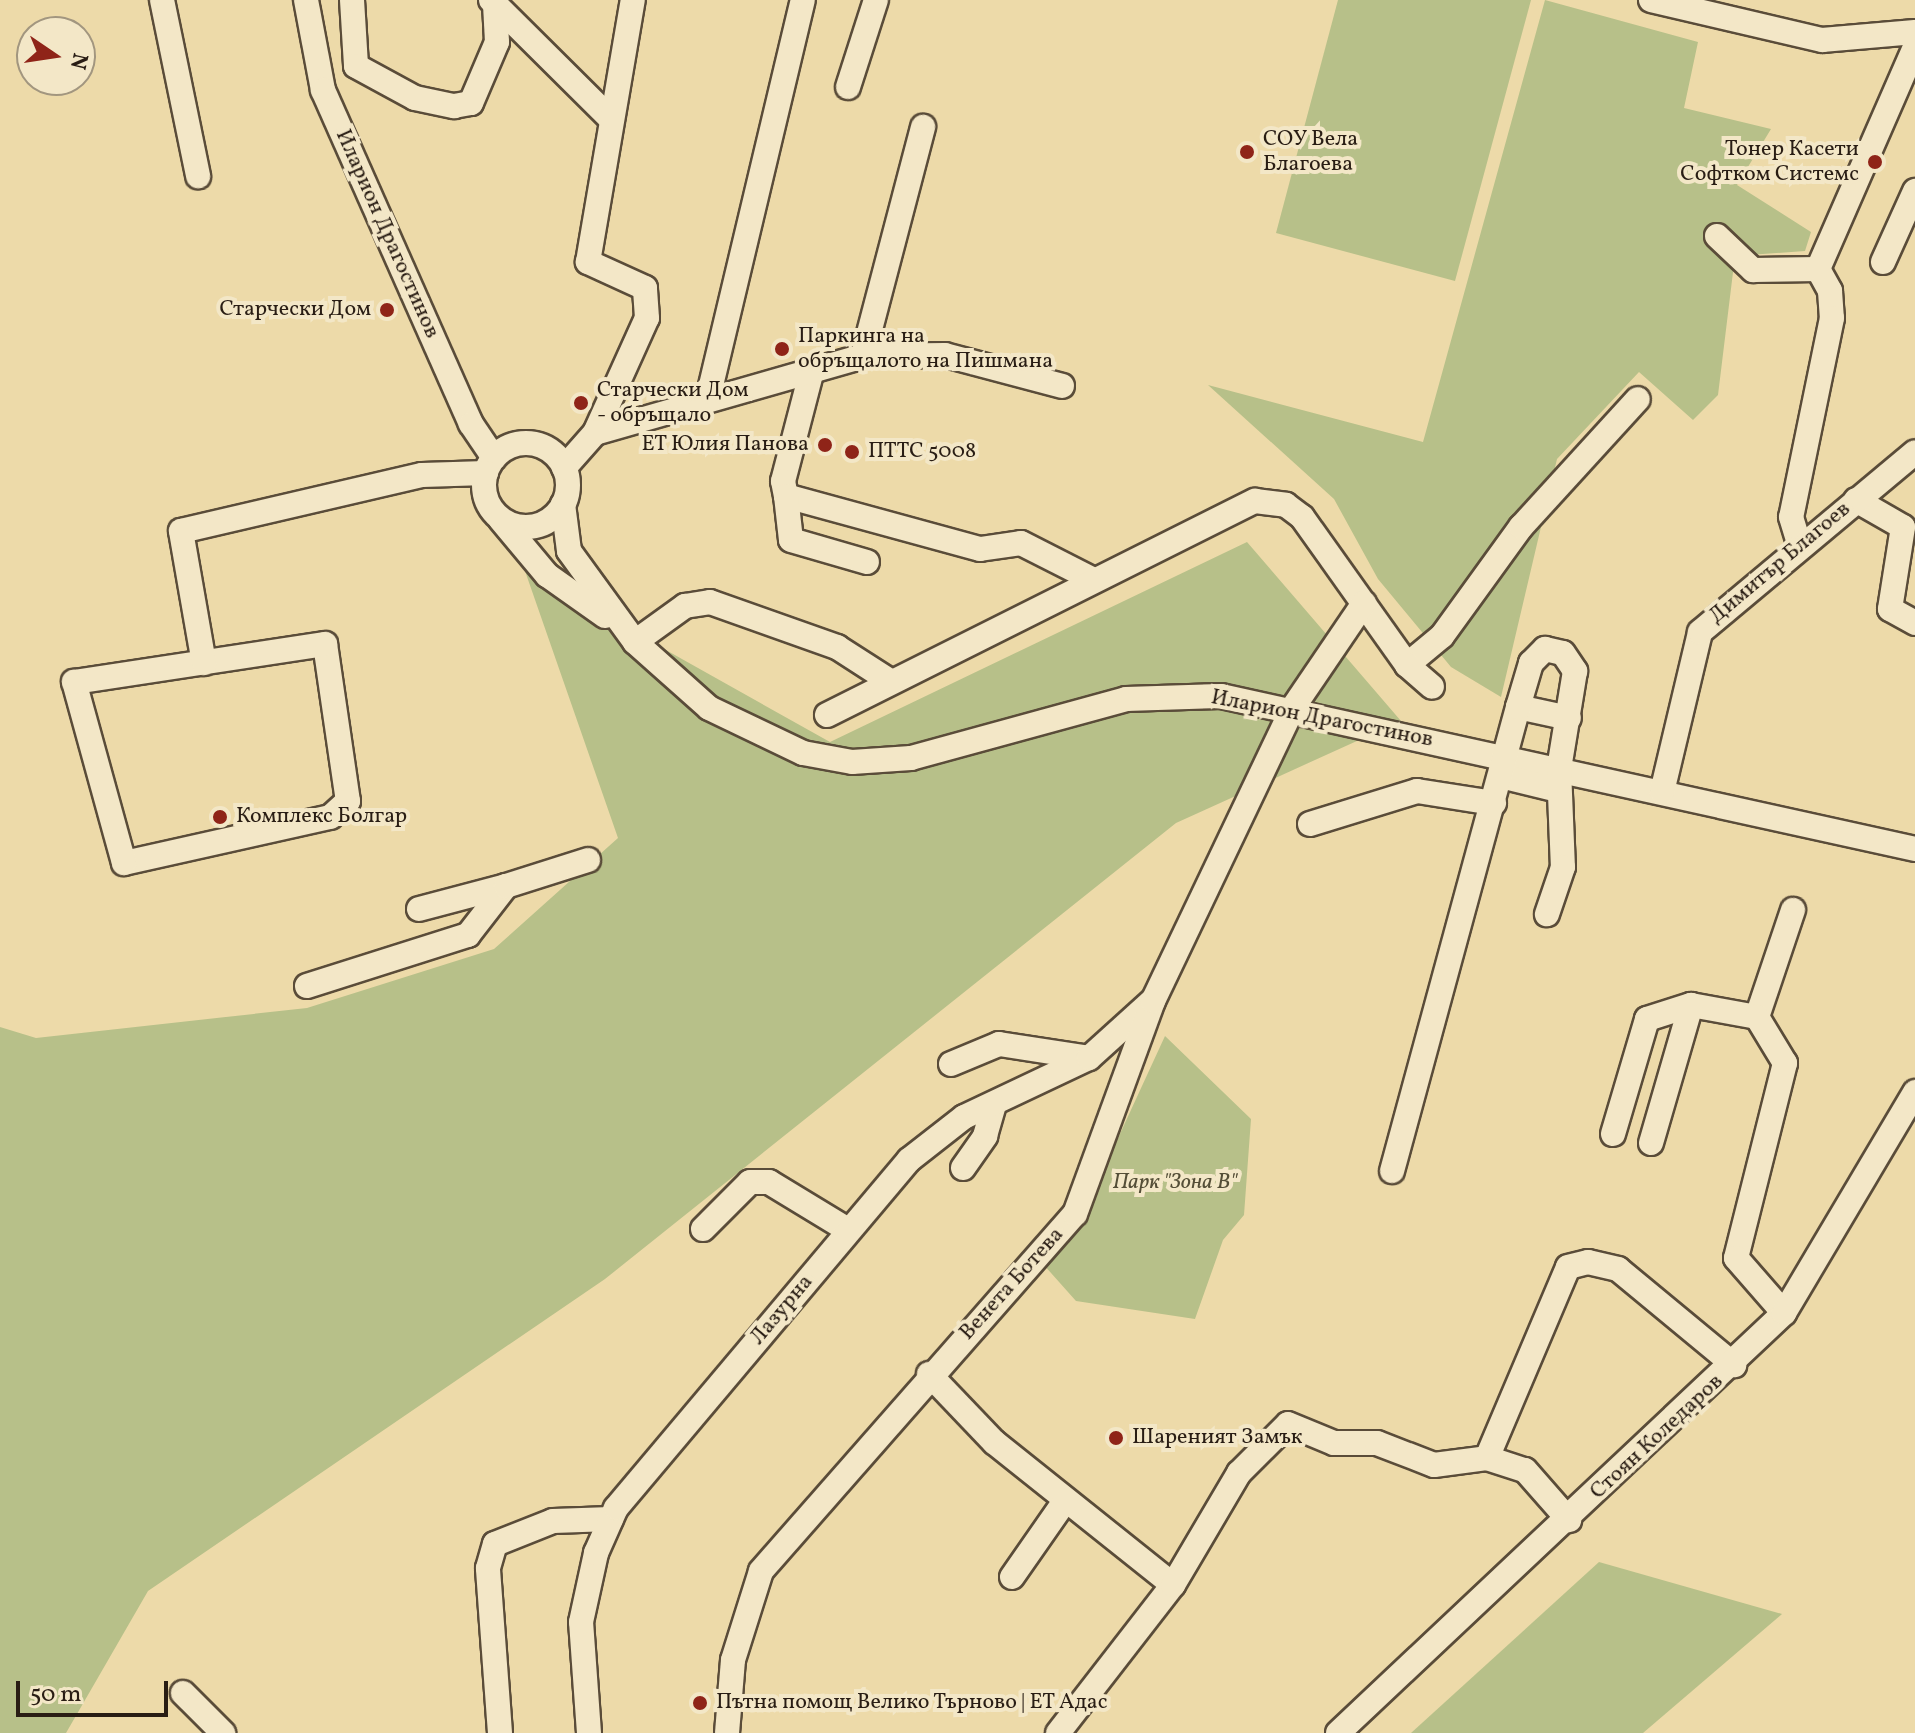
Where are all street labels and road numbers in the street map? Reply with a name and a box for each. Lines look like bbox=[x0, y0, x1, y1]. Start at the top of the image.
street label: Иларион Драгостинов bbox=[329, 126, 445, 342]
street label: Димитър Благоев bbox=[1704, 496, 1856, 630]
street label: Иларион Драгостинов bbox=[1209, 685, 1435, 753]
street label: Венета Ботева bbox=[954, 1222, 1070, 1346]
street label: Лазурна bbox=[745, 1269, 819, 1351]
street label: Стоян Коледаров bbox=[1585, 1369, 1729, 1505]

